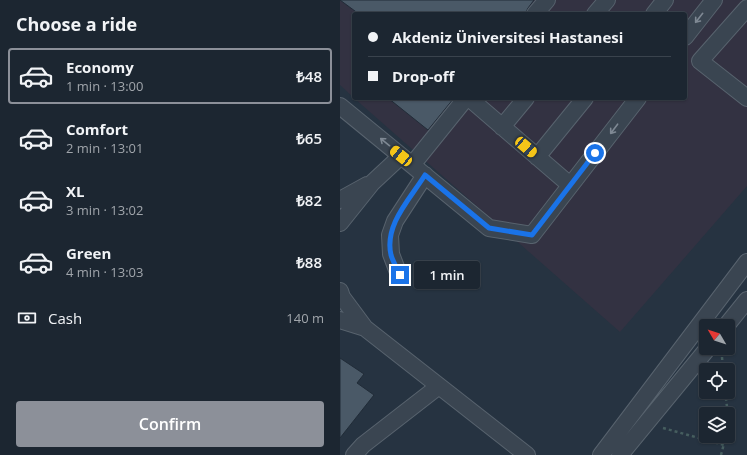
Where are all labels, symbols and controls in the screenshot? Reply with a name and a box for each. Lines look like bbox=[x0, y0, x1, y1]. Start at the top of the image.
text: Choose a ride bbox=[16, 12, 137, 36]
one-way arrow bbox=[695, 13, 704, 24]
text: Akdeniz Üniversitesi Hastanesi bbox=[392, 27, 623, 47]
text: Economy bbox=[66, 57, 134, 77]
icon: car bbox=[18, 58, 54, 94]
text: ₺48 bbox=[296, 66, 322, 86]
text: Drop-off bbox=[392, 66, 454, 86]
text: 1 min · 13:00 bbox=[66, 77, 143, 95]
text: Comfort bbox=[66, 119, 128, 139]
icon: car bbox=[18, 120, 54, 156]
one-way arrow bbox=[609, 123, 618, 134]
text: ₺65 bbox=[296, 128, 322, 148]
car bbox=[513, 135, 539, 159]
one-way arrow bbox=[380, 138, 390, 147]
text: 2 min · 13:01 bbox=[66, 139, 143, 157]
car bbox=[388, 144, 414, 168]
route start bbox=[586, 144, 604, 162]
text: XL bbox=[66, 181, 84, 201]
icon: car bbox=[18, 182, 54, 218]
text: ₺82 bbox=[296, 190, 322, 210]
text: 3 min · 13:02 bbox=[66, 201, 143, 219]
text: Green bbox=[66, 243, 111, 263]
icon: car bbox=[18, 244, 54, 280]
text: ₺88 bbox=[296, 252, 322, 272]
callout: 1 min bbox=[414, 261, 480, 289]
text: 4 min · 13:03 bbox=[66, 263, 143, 281]
route end bbox=[391, 266, 409, 284]
text: 1 min bbox=[429, 266, 465, 284]
icon: cash bbox=[16, 307, 38, 329]
text: Cash bbox=[48, 308, 82, 328]
text: 140 m bbox=[286, 309, 324, 327]
north arrow bbox=[699, 319, 735, 355]
map controls bbox=[699, 319, 735, 443]
button: locate bbox=[699, 363, 735, 399]
button: Confirm bbox=[16, 401, 324, 447]
button: layers bbox=[699, 407, 735, 443]

